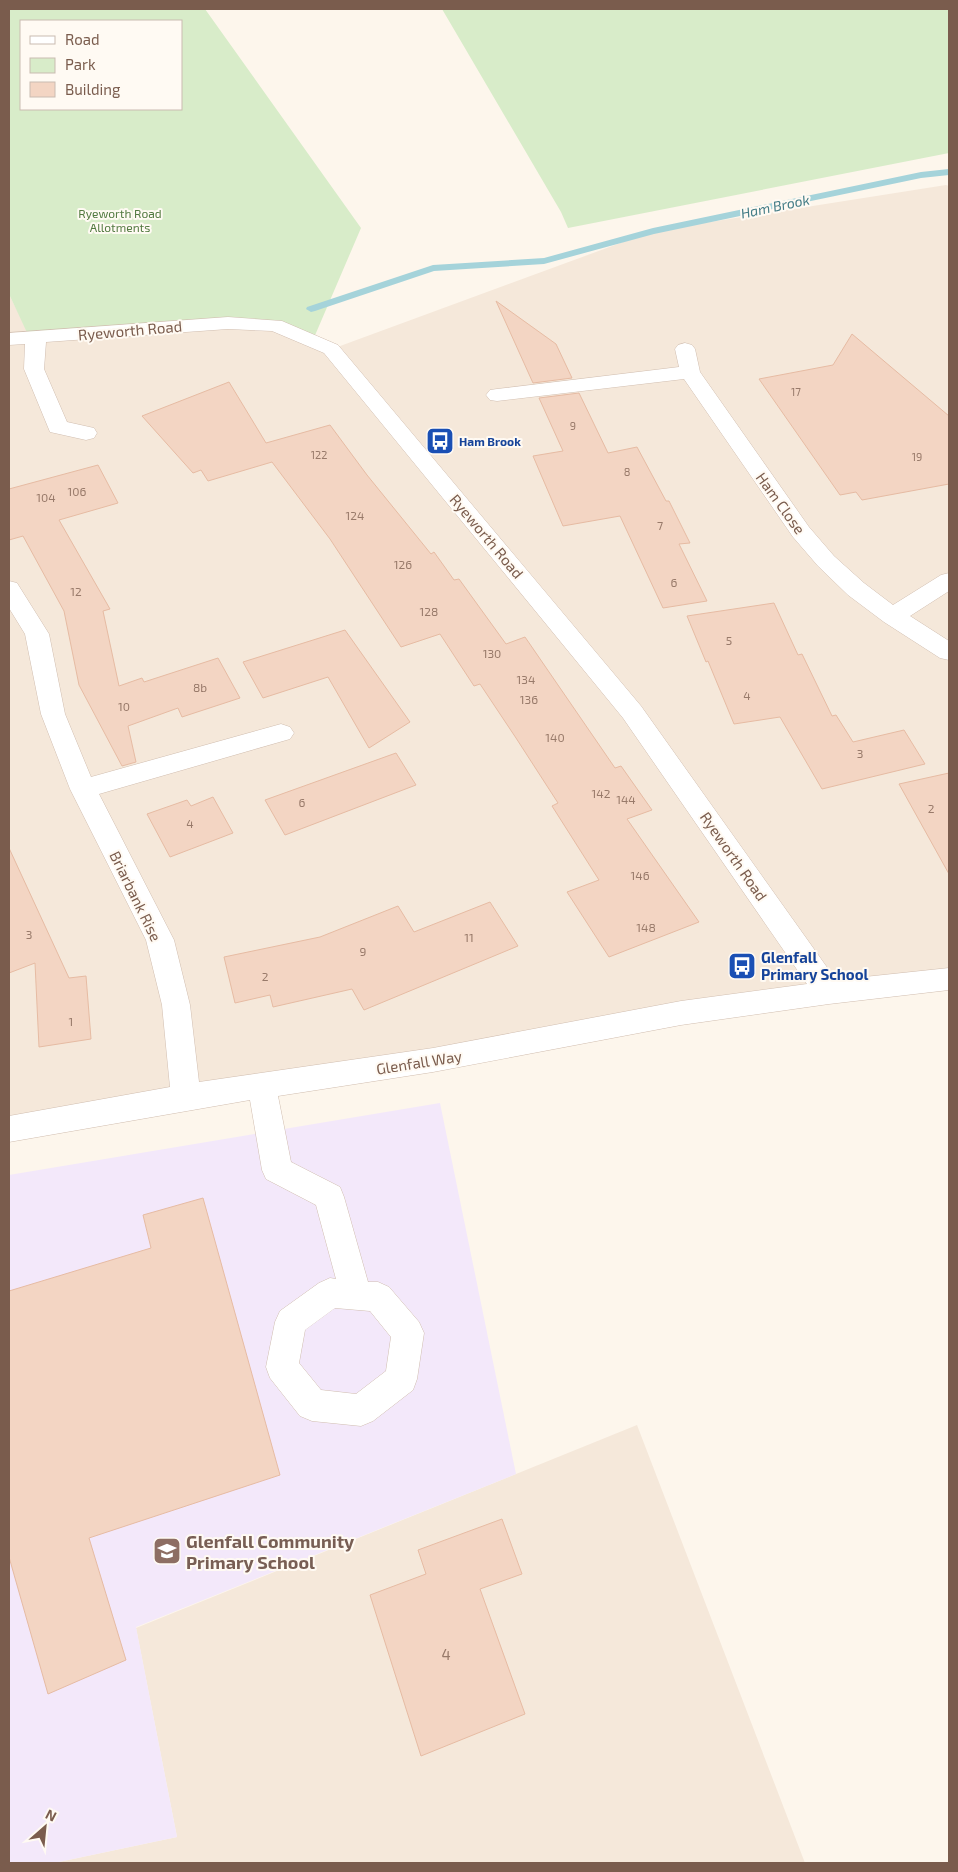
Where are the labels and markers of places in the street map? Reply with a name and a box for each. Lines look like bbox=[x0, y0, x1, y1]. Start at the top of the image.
bus stop icon: Ham Brook bbox=[425, 426, 455, 456]
place label: Ham Brook bbox=[459, 434, 521, 448]
place label: Glenfall Primary School bbox=[761, 948, 869, 984]
bus stop icon: Glenfall Primary School bbox=[727, 951, 757, 981]
place label: Glenfall Community Primary School bbox=[186, 1530, 355, 1573]
school or university icon: Glenfall Community Primary School bbox=[152, 1536, 182, 1566]

